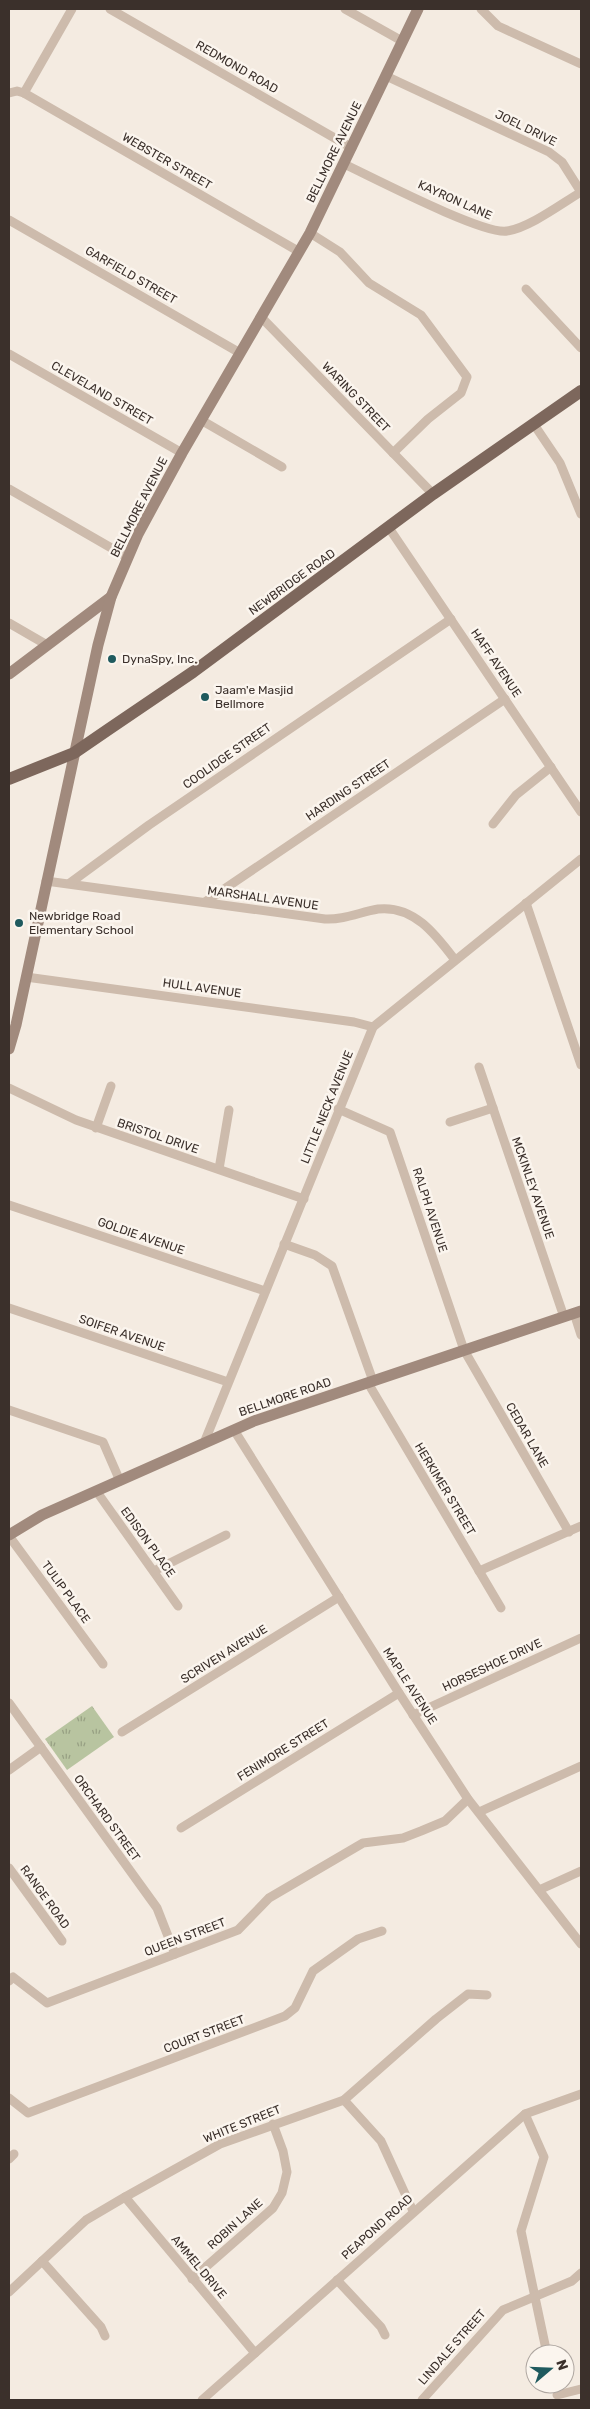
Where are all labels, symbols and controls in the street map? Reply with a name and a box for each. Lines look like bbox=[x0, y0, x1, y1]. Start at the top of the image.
street label: REDMOND ROAD bbox=[193, 38, 281, 96]
street label: BELLMORE AVENUE bbox=[303, 99, 365, 205]
street label: JOEL DRIVE bbox=[493, 107, 559, 149]
street label: WEBSTER STREET bbox=[120, 130, 214, 192]
street label: KAYRON LANE bbox=[416, 177, 494, 223]
street label: GARFIELD STREET bbox=[83, 243, 179, 307]
street label: CLEVELAND STREET bbox=[49, 358, 155, 428]
street label: WARING STREET bbox=[319, 359, 393, 435]
street label: BELLMORE AVENUE bbox=[108, 454, 170, 560]
street label: NEWBRIDGE ROAD bbox=[246, 546, 338, 618]
street label: HAFF AVENUE bbox=[468, 626, 524, 700]
place label: DynaSpy, Inc. bbox=[122, 652, 197, 666]
marker: DynaSpy, Inc. bbox=[106, 653, 118, 665]
place label: Jaam'e Masjid Bellmore bbox=[215, 683, 293, 711]
marker: Jaam'e Masjid Bellmore bbox=[199, 691, 211, 703]
street label: COOLIDGE STREET bbox=[180, 720, 274, 792]
street label: HARDING STREET bbox=[303, 756, 393, 824]
street label: MARSHALL AVENUE bbox=[207, 883, 319, 913]
place label: Newbridge Road Elementary School bbox=[29, 909, 134, 937]
marker: Newbridge Road Elementary School bbox=[13, 917, 25, 929]
street label: HULL AVENUE bbox=[162, 976, 242, 1000]
street label: LITTLE NECK AVENUE bbox=[298, 1048, 356, 1166]
street label: BRISTOL DRIVE bbox=[115, 1115, 201, 1157]
street label: MCKINLEY AVENUE bbox=[509, 1135, 557, 1241]
street label: RALPH AVENUE bbox=[410, 1166, 450, 1254]
street label: GOLDIE AVENUE bbox=[96, 1215, 186, 1257]
street label: SOIFER AVENUE bbox=[77, 1312, 167, 1354]
street label: BELLMORE ROAD bbox=[237, 1375, 333, 1419]
street label: CEDAR LANE bbox=[503, 1400, 551, 1470]
street label: HERKIMER STREET bbox=[412, 1440, 478, 1538]
street label: EDISON PLACE bbox=[118, 1504, 178, 1580]
street label: TULIP PLACE bbox=[39, 1558, 93, 1626]
street label: SCRIVEN AVENUE bbox=[178, 1622, 270, 1686]
street label: HORSESHOE DRIVE bbox=[440, 1636, 544, 1694]
street label: MAPLE AVENUE bbox=[380, 1645, 440, 1727]
street label: FENIMORE STREET bbox=[235, 1716, 331, 1784]
street label: ORCHARD STREET bbox=[71, 1772, 143, 1864]
street label: RANGE ROAD bbox=[17, 1863, 73, 1931]
street label: QUEEN STREET bbox=[142, 1915, 228, 1959]
street label: COURT STREET bbox=[162, 2012, 246, 2056]
street label: WHITE STREET bbox=[201, 2102, 283, 2146]
street label: PEAPOND ROAD bbox=[339, 2192, 415, 2262]
street label: ROBIN LANE bbox=[205, 2196, 265, 2252]
street label: AMMEL DRIVE bbox=[168, 2233, 230, 2301]
street label: LINDALE STREET bbox=[415, 2306, 489, 2388]
north arrow bbox=[525, 2344, 575, 2394]
text: N bbox=[552, 2357, 571, 2372]

